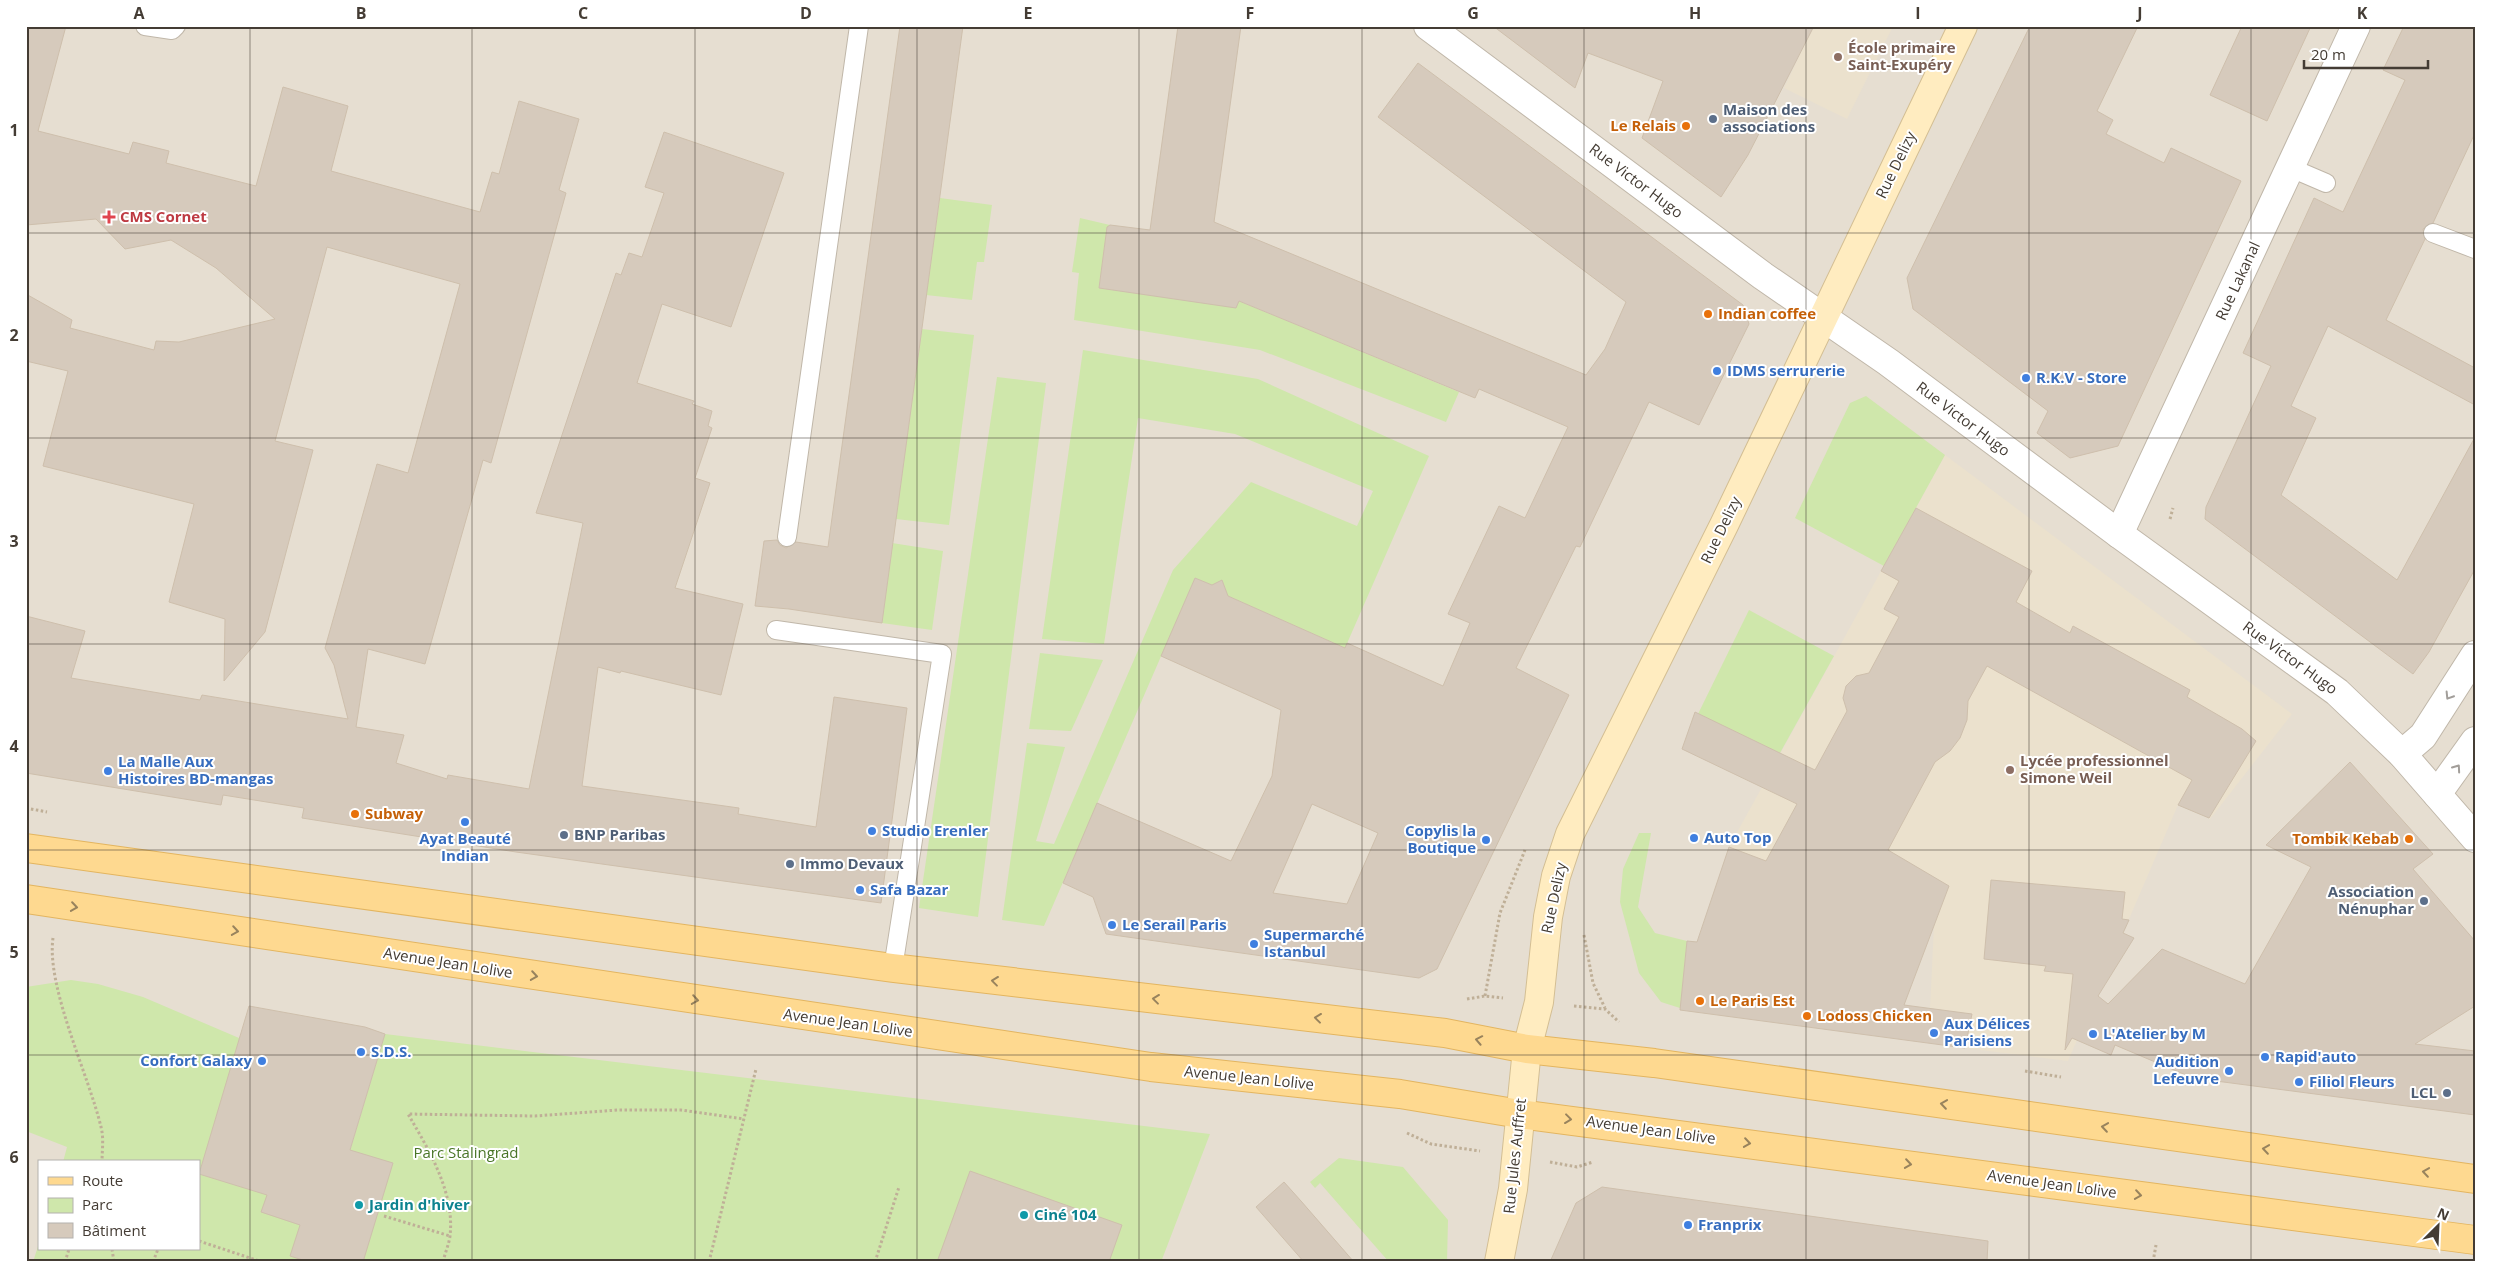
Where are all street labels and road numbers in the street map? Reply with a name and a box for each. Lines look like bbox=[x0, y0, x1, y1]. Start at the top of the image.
street label: Rue Delizy bbox=[1870, 127, 1920, 201]
street label: Rue Victor Hugo bbox=[1586, 138, 1688, 222]
street label: Rue Lakanal bbox=[2210, 238, 2264, 323]
street label: Rue Victor Hugo bbox=[1913, 376, 2015, 460]
street label: Rue Delizy bbox=[1695, 492, 1745, 566]
street label: Rue Victor Hugo bbox=[2239, 616, 2342, 698]
street label: Rue Delizy bbox=[1536, 860, 1570, 935]
street label: Avenue Jean Lolive bbox=[382, 942, 514, 982]
street label: Avenue Jean Lolive bbox=[782, 1003, 914, 1041]
street label: Avenue Jean Lolive bbox=[1183, 1060, 1315, 1094]
street label: Rue Jules Auffret bbox=[1498, 1097, 1530, 1215]
street label: Avenue Jean Lolive bbox=[1585, 1110, 1717, 1148]
street label: Avenue Jean Lolive bbox=[1986, 1164, 2118, 1202]

